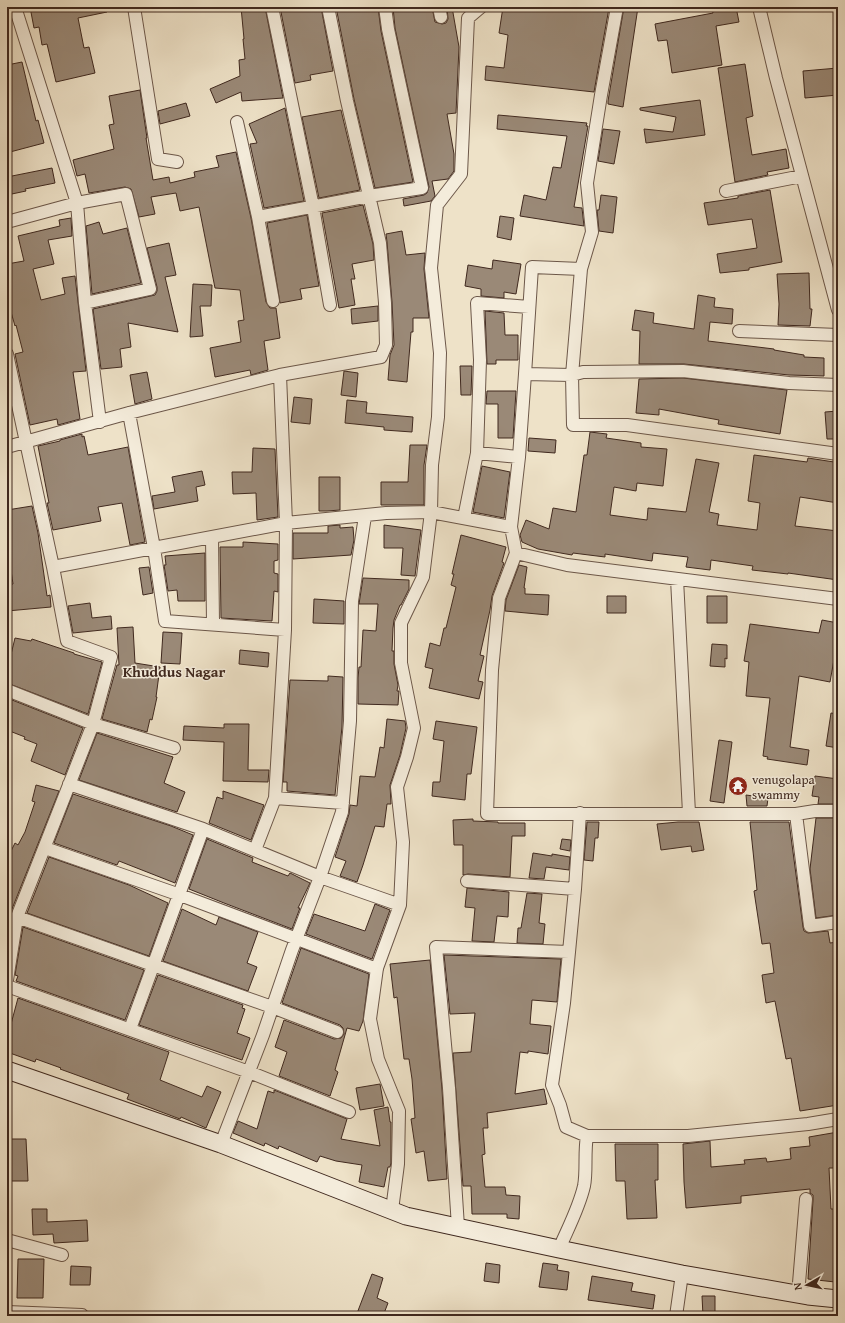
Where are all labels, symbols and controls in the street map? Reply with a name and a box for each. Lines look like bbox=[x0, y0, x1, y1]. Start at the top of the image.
district label: Khuddus Nagar bbox=[123, 661, 225, 682]
place label: venugolapa swammy bbox=[752, 770, 816, 804]
temple icon: venugolapa swammy bbox=[727, 775, 749, 797]
north arrow bbox=[787, 1265, 827, 1305]
text: N bbox=[789, 1281, 806, 1291]

